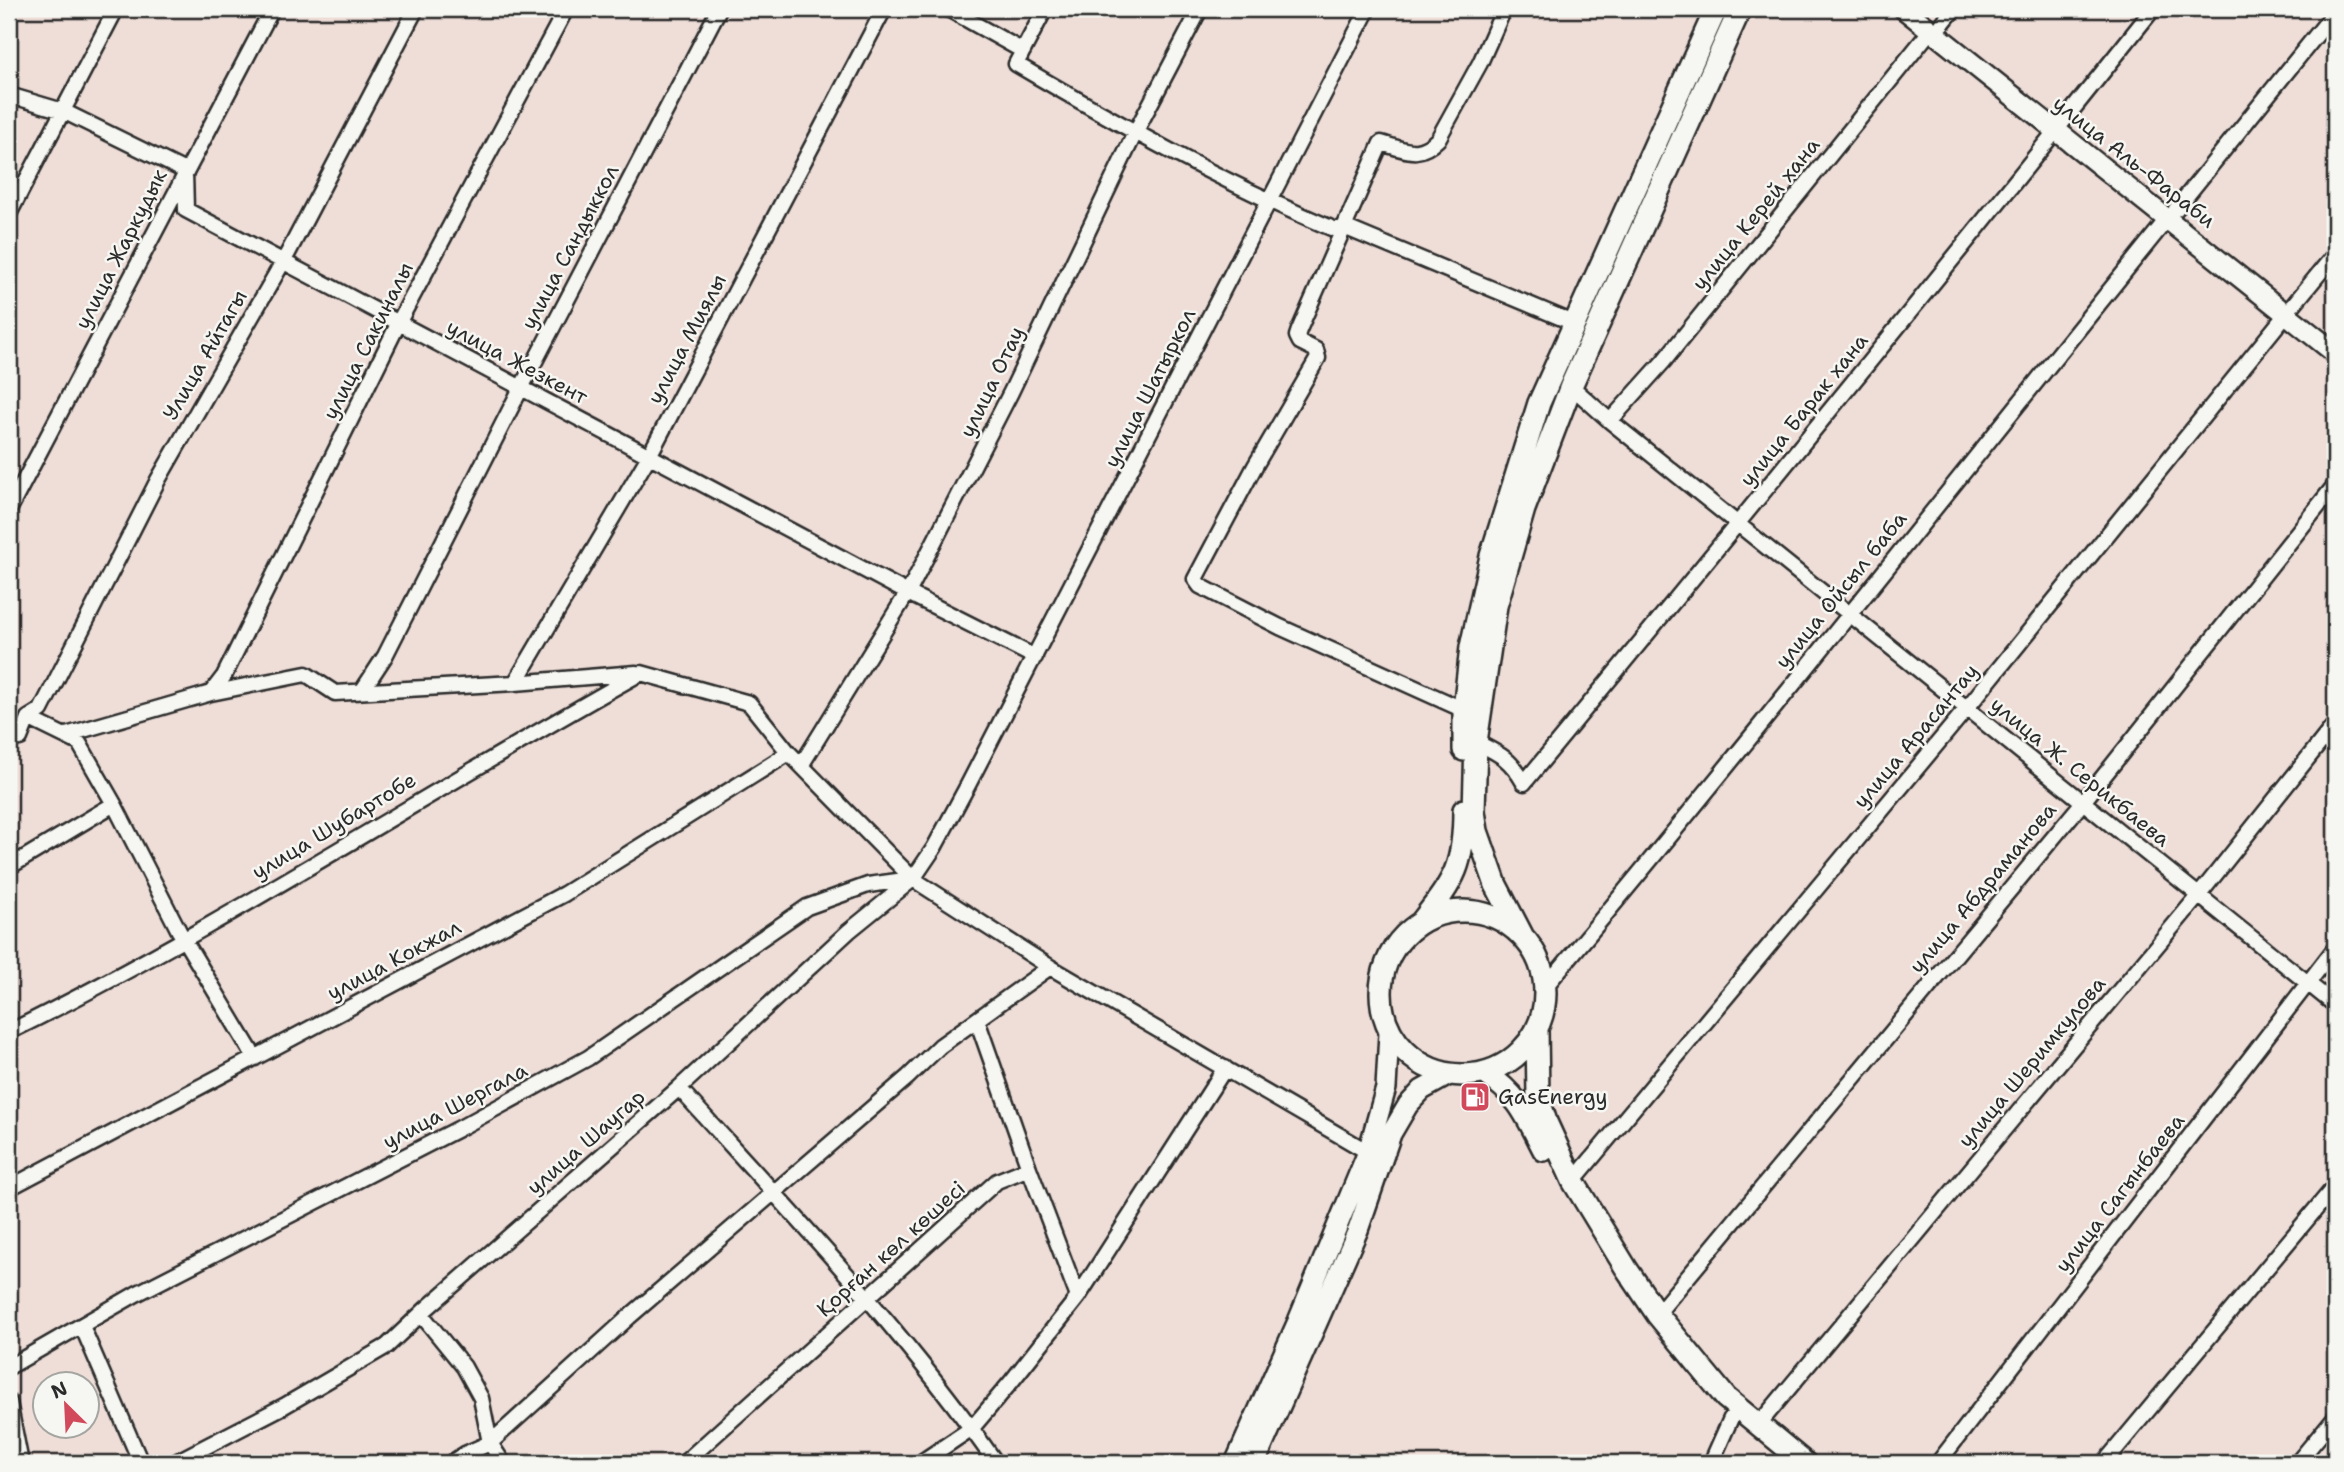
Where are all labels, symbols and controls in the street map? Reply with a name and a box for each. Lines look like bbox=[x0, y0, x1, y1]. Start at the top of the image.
street label: улица Аль-Фараби bbox=[2047, 90, 2221, 235]
street label: улица Керей хана bbox=[1686, 132, 1826, 296]
street label: улица Сандыккол bbox=[515, 159, 625, 334]
street label: улица Жаркудык bbox=[69, 164, 173, 334]
street label: улица Сакиналы bbox=[316, 257, 420, 425]
street label: улица Миялы bbox=[641, 269, 733, 409]
street label: Улица Айтагы bbox=[156, 285, 254, 425]
street label: улица Шатыркол bbox=[1098, 303, 1202, 472]
street label: улица Жезкент bbox=[441, 313, 593, 411]
street label: улица Отау bbox=[953, 322, 1031, 442]
street label: улица Барак хана bbox=[1734, 328, 1874, 492]
street label: улица Ойсыл баба bbox=[1769, 506, 1913, 674]
street label: улица Арасантау bbox=[1847, 658, 1985, 814]
street label: улица Ж. Серикбаева bbox=[1984, 691, 2176, 853]
street label: улица Шубартобе bbox=[247, 766, 421, 886]
street label: улица Абдраманова bbox=[1903, 797, 2063, 979]
street label: улица Кокжал bbox=[322, 913, 466, 1007]
street label: улица Шеримкулова bbox=[1952, 970, 2112, 1154]
street label: улица Шергала bbox=[378, 1056, 532, 1156]
fuel station icon: GasEnergy bbox=[1458, 1080, 1492, 1114]
street label: улица Шаугар bbox=[521, 1083, 651, 1201]
place label: GasEnergy bbox=[1498, 1083, 1608, 1111]
street label: улица Сагынбаева bbox=[2049, 1108, 2191, 1278]
street label: Қорған көл көшесі bbox=[811, 1175, 971, 1323]
north arrow bbox=[32, 1370, 102, 1440]
text: N bbox=[47, 1375, 71, 1404]

